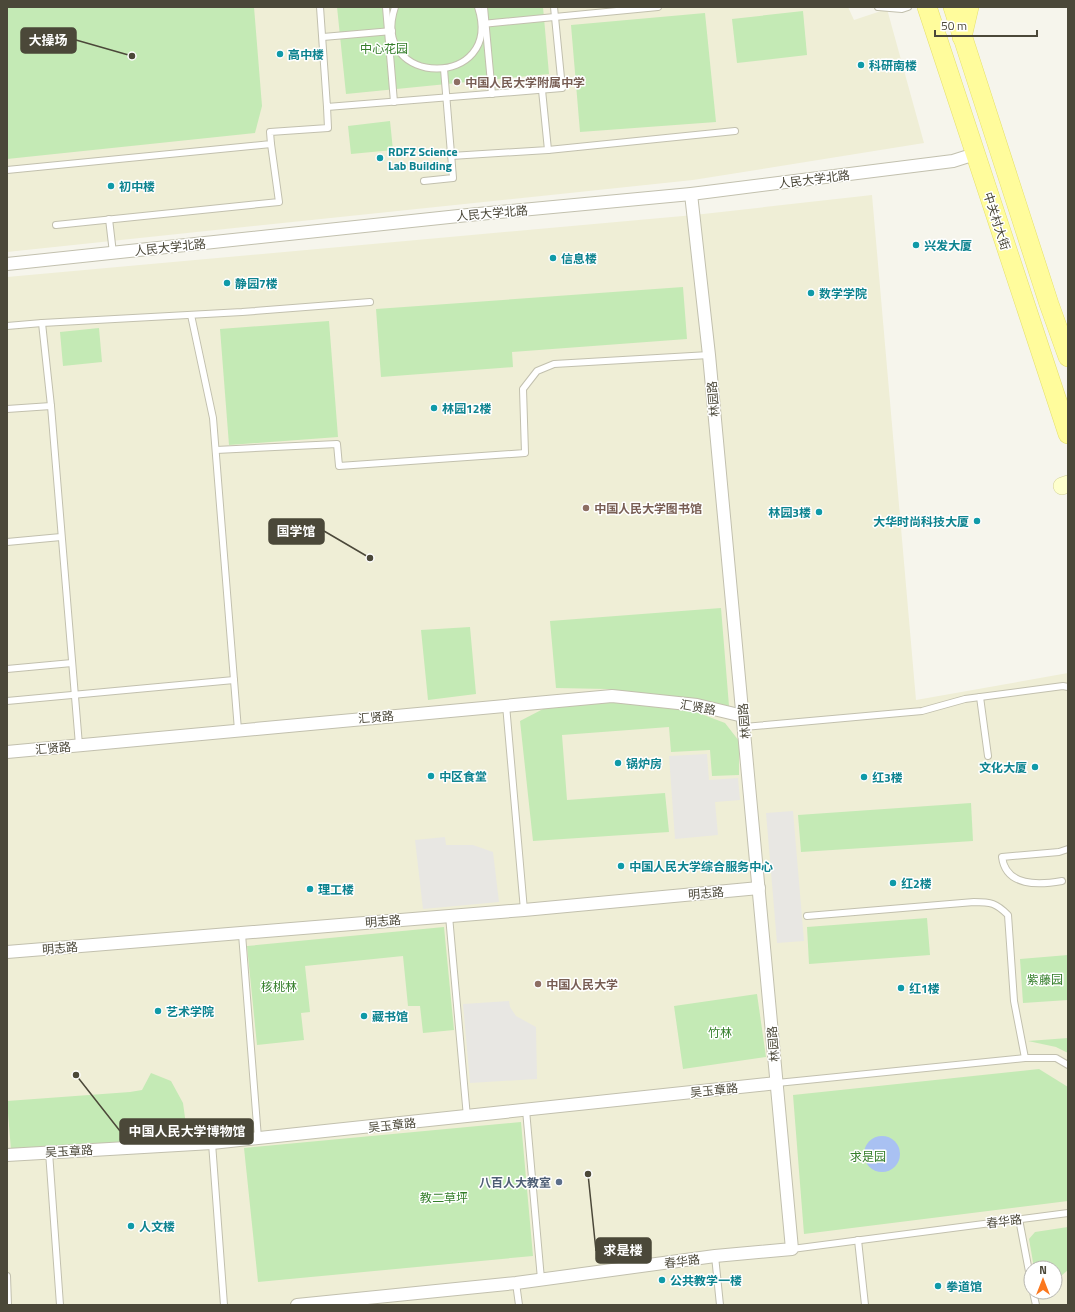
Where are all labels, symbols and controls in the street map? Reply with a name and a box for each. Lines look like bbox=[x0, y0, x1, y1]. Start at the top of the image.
scale bar bbox=[935, 12, 1037, 38]
text: 50 m bbox=[941, 16, 967, 35]
callout: 大操场 bbox=[21, 28, 76, 53]
text: 大操场 bbox=[28, 30, 68, 50]
park label: 中心花园 bbox=[360, 39, 408, 58]
place label: 高中楼 bbox=[288, 45, 324, 64]
marker: 高中楼 bbox=[275, 49, 285, 59]
place label: 科研南楼 bbox=[869, 56, 917, 75]
marker: 科研南楼 bbox=[856, 60, 866, 70]
place label: 中国人民大学附属中学 bbox=[465, 73, 585, 92]
marker: 中国人民大学附属中学 bbox=[452, 77, 462, 87]
place label: RDFZ Science Lab Building bbox=[388, 142, 458, 175]
marker: RDFZ Science Lab Building bbox=[375, 153, 385, 163]
street label: 人民大学北路 bbox=[777, 165, 851, 193]
place label: 初中楼 bbox=[119, 177, 155, 196]
marker: 初中楼 bbox=[106, 181, 116, 191]
street label: 中关村大街 bbox=[979, 190, 1015, 252]
street label: 人民大学北路 bbox=[455, 200, 529, 226]
street label: 人民大学北路 bbox=[133, 234, 207, 260]
place label: 兴发大厦 bbox=[924, 236, 972, 255]
marker: 兴发大厦 bbox=[911, 240, 921, 250]
place label: 信息楼 bbox=[561, 249, 597, 268]
marker: 信息楼 bbox=[548, 253, 558, 263]
place label: 静园7楼 bbox=[235, 274, 278, 293]
marker: 静园7楼 bbox=[222, 278, 232, 288]
place label: 数学学院 bbox=[819, 284, 867, 303]
marker: 数学学院 bbox=[806, 288, 816, 298]
street label: 林园路 bbox=[702, 380, 724, 418]
place label: 林园12楼 bbox=[442, 399, 491, 418]
marker: 林园12楼 bbox=[429, 403, 439, 413]
place label: 中国人民大学图书馆 bbox=[594, 499, 702, 518]
marker: 中国人民大学图书馆 bbox=[581, 503, 591, 513]
place label: 林园3楼 bbox=[768, 503, 811, 522]
marker: 林园3楼 bbox=[814, 507, 824, 517]
place label: 大华时尚科技大厦 bbox=[873, 512, 969, 531]
marker: 大华时尚科技大厦 bbox=[972, 516, 982, 526]
callout: 国学馆 bbox=[269, 519, 324, 544]
text: 国学馆 bbox=[276, 521, 316, 541]
street label: 汇贤路 bbox=[679, 695, 717, 719]
street label: 林园路 bbox=[733, 702, 755, 740]
street label: 汇贤路 bbox=[357, 706, 395, 728]
street label: 汇贤路 bbox=[34, 737, 72, 759]
place label: 锅炉房 bbox=[626, 754, 662, 773]
marker: 锅炉房 bbox=[613, 758, 623, 768]
place label: 文化大厦 bbox=[979, 758, 1027, 777]
marker: 文化大厦 bbox=[1030, 762, 1040, 772]
place label: 中区食堂 bbox=[439, 767, 487, 786]
place label: 红3楼 bbox=[872, 768, 903, 787]
marker: 中区食堂 bbox=[426, 771, 436, 781]
marker: 红3楼 bbox=[859, 772, 869, 782]
place label: 中国人民大学综合服务中心 bbox=[629, 857, 773, 876]
marker: 中国人民大学综合服务中心 bbox=[616, 861, 626, 871]
place label: 红2楼 bbox=[901, 874, 932, 893]
marker: 红2楼 bbox=[888, 878, 898, 888]
place label: 理工楼 bbox=[318, 880, 354, 899]
street label: 明志路 bbox=[687, 882, 725, 904]
marker: 理工楼 bbox=[305, 884, 315, 894]
street label: 明志路 bbox=[364, 910, 402, 932]
street label: 明志路 bbox=[41, 937, 79, 959]
park label: 紫藤园 bbox=[1027, 970, 1063, 989]
place label: 中国人民大学 bbox=[546, 975, 618, 994]
park label: 核桃林 bbox=[261, 977, 297, 996]
marker: 中国人民大学 bbox=[533, 979, 543, 989]
place label: 红1楼 bbox=[909, 979, 940, 998]
marker: 红1楼 bbox=[896, 983, 906, 993]
place label: 艺术学院 bbox=[166, 1002, 214, 1021]
marker: 艺术学院 bbox=[153, 1006, 163, 1016]
place label: 藏书馆 bbox=[372, 1007, 408, 1026]
marker: 藏书馆 bbox=[359, 1011, 369, 1021]
park label: 竹林 bbox=[708, 1023, 732, 1042]
street label: 林园路 bbox=[762, 1025, 784, 1063]
street label: 吴玉章路 bbox=[689, 1078, 739, 1102]
street label: 吴玉章路 bbox=[367, 1113, 417, 1137]
callout: 中国人民大学博物馆 bbox=[120, 1119, 253, 1144]
text: 中国人民大学博物馆 bbox=[128, 1121, 246, 1141]
street label: 吴玉章路 bbox=[45, 1140, 93, 1162]
park label: 求是园 bbox=[850, 1147, 886, 1166]
place label: 八百人大教室 bbox=[479, 1173, 551, 1192]
marker: 八百人大教室 bbox=[554, 1177, 564, 1187]
park label: 教二草坪 bbox=[420, 1188, 468, 1207]
street label: 春华路 bbox=[985, 1209, 1023, 1233]
place label: 人文楼 bbox=[139, 1217, 175, 1236]
marker: 人文楼 bbox=[126, 1221, 136, 1231]
callout: 求是楼 bbox=[596, 1238, 651, 1263]
text: 求是楼 bbox=[603, 1240, 643, 1260]
street label: 春华路 bbox=[663, 1249, 701, 1273]
north arrow bbox=[1023, 1260, 1063, 1300]
text: N bbox=[1039, 1262, 1047, 1278]
place label: 公共教学一楼 bbox=[670, 1271, 742, 1290]
marker: 公共教学一楼 bbox=[657, 1275, 667, 1285]
place label: 拳道馆 bbox=[946, 1277, 982, 1296]
marker: 拳道馆 bbox=[933, 1281, 943, 1291]

